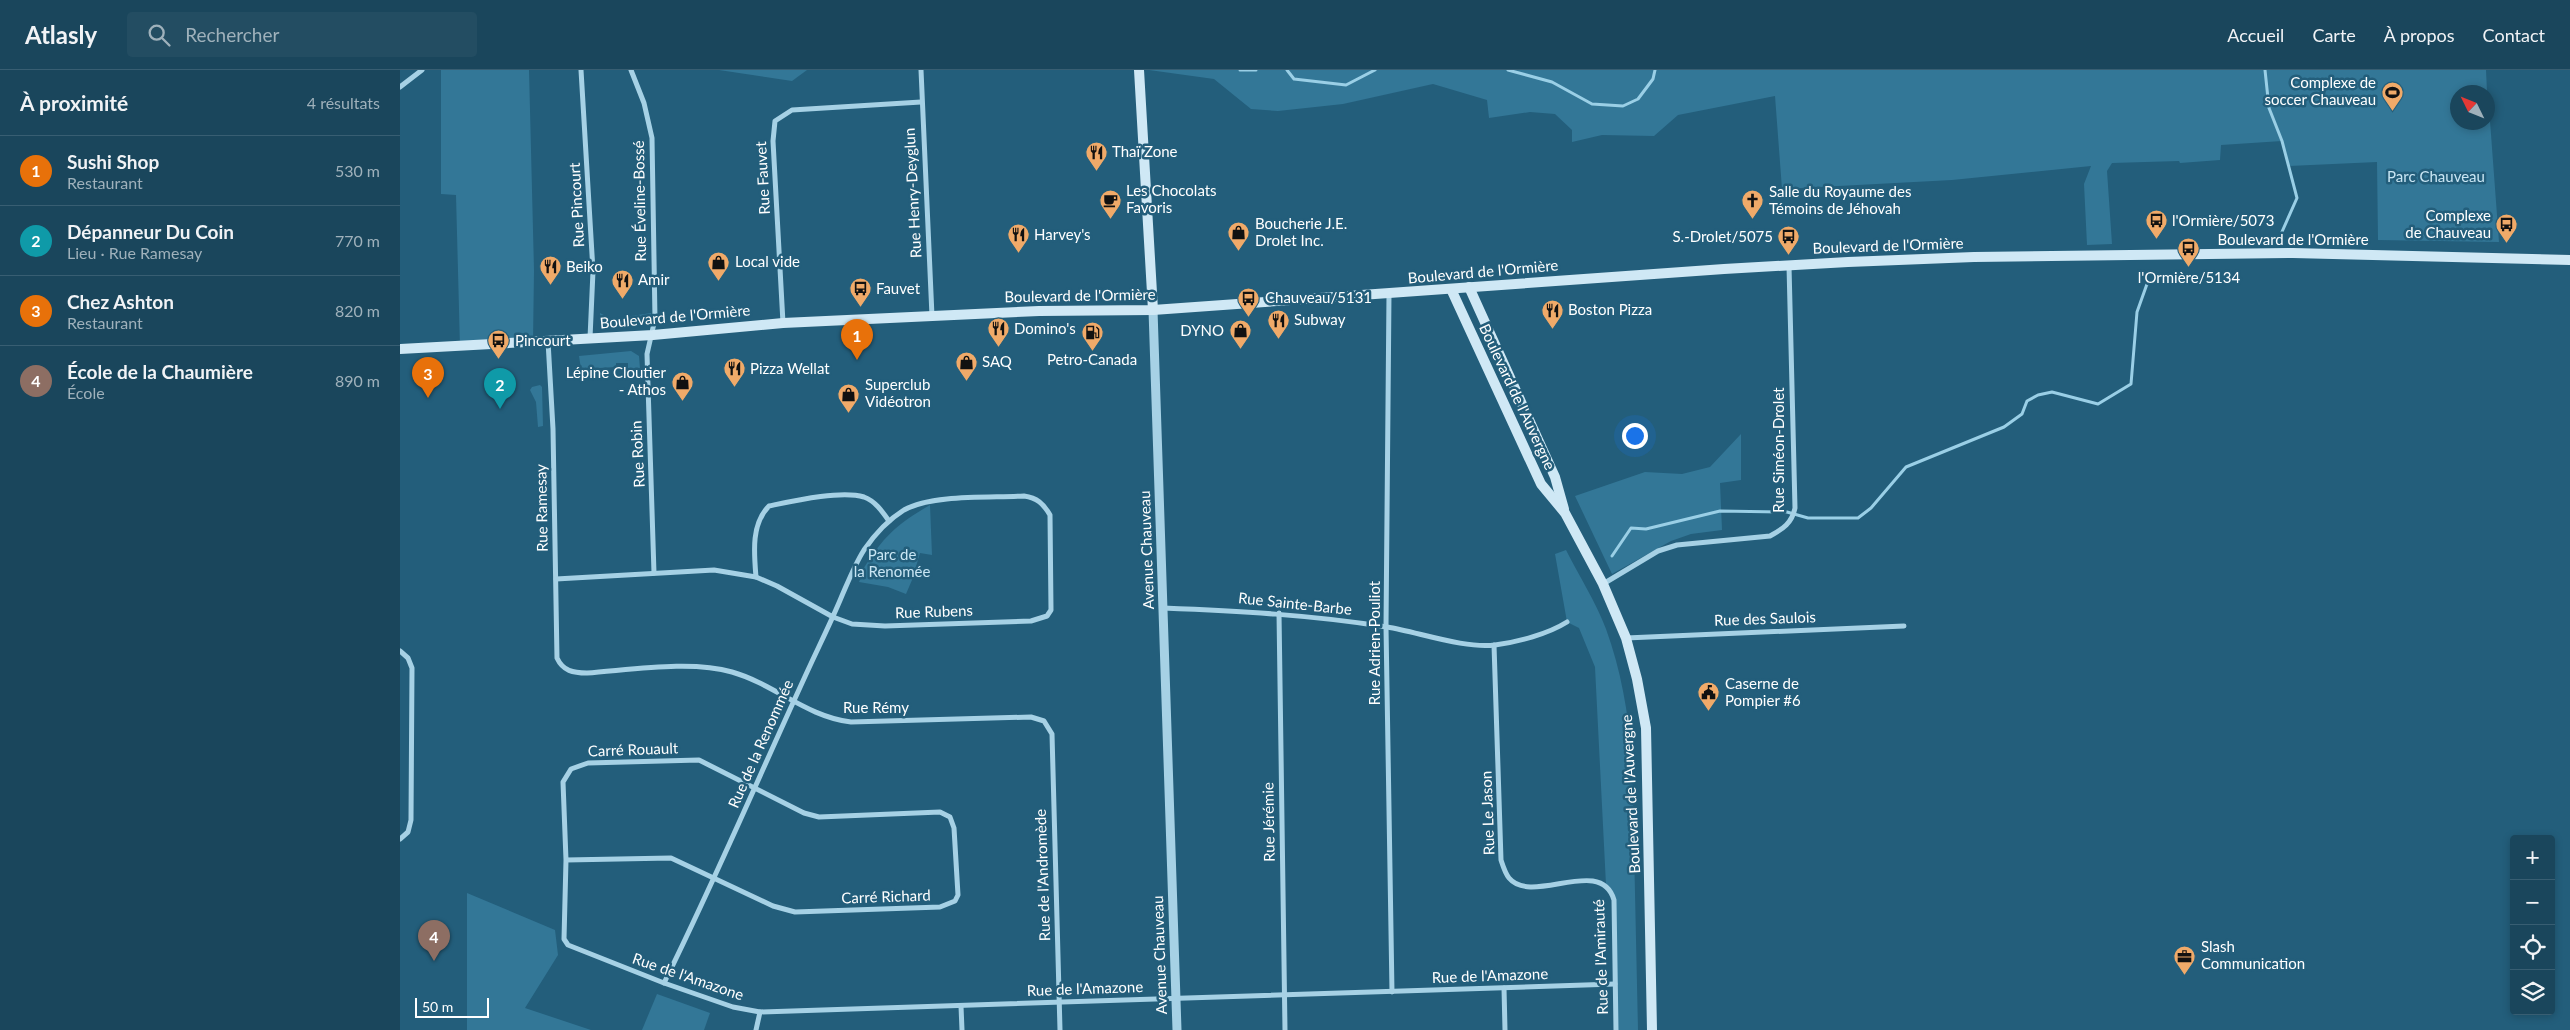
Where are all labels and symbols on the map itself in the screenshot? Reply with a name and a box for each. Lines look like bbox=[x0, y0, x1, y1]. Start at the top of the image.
place label: Complexe de soccer Chauveau bbox=[2265, 73, 2376, 108]
sports icon: Complexe de soccer Chauveau bbox=[2380, 80, 2404, 111]
north arrow bbox=[2450, 85, 2495, 130]
street label: Rue Henry-Deyglun bbox=[900, 128, 924, 259]
street label: Rue Éveline-Bossé bbox=[629, 140, 649, 262]
street label: Rue Fauvet bbox=[751, 140, 773, 215]
restaurant icon: Thaï Zone bbox=[1084, 140, 1108, 171]
place label: Thaï Zone bbox=[1112, 142, 1178, 160]
street label: Rue Pincourt bbox=[565, 162, 587, 248]
park label: Parc Chauveau bbox=[2387, 167, 2485, 185]
place label: Les Chocolats Favoris bbox=[1126, 181, 1217, 216]
place label: Salle du Royaume des Témoins de Jéhovah bbox=[1769, 182, 1911, 217]
cafe icon: Les Chocolats Favoris bbox=[1098, 188, 1122, 219]
church icon: Salle du Royaume des Témoins de Jéhovah bbox=[1741, 189, 1765, 220]
place label: Complexe de Chauveau bbox=[2405, 206, 2491, 241]
bus stop icon: l'Ormière/5073 bbox=[2144, 209, 2168, 240]
place label: l'Ormière/5073 bbox=[2172, 211, 2274, 229]
bus stop icon: Complexe de Chauveau bbox=[2495, 213, 2519, 244]
place label: Boucherie J.E. Drolet Inc. bbox=[1255, 214, 1347, 249]
shop icon: Boucherie J.E. Drolet Inc. bbox=[1227, 221, 1251, 252]
restaurant icon: Harvey's bbox=[1006, 223, 1030, 254]
place label: Harvey's bbox=[1034, 225, 1091, 243]
bus stop icon: S.-Drolet/5075 bbox=[1777, 225, 1801, 256]
place label: S.-Drolet/5075 bbox=[1672, 227, 1773, 245]
street label: Boulevard de l'Ormière bbox=[2217, 230, 2369, 248]
street label: Boulevard de l'Ormière bbox=[1812, 233, 1964, 257]
bus stop icon: l'Ormière/5134 bbox=[2177, 237, 2201, 268]
shop icon: Local vide bbox=[707, 250, 731, 281]
place label: Local vide bbox=[735, 252, 800, 270]
restaurant icon: Beiko bbox=[538, 255, 562, 286]
street label: Boulevard de l'Ormière bbox=[1407, 255, 1559, 287]
place label: Beiko bbox=[566, 257, 603, 275]
restaurant icon: Amir bbox=[610, 268, 634, 299]
place label: l'Ormière/5134 bbox=[2138, 268, 2241, 286]
place label: Amir bbox=[638, 270, 670, 288]
bus stop icon: Fauvet bbox=[848, 277, 872, 308]
place label: Fauvet bbox=[876, 279, 921, 297]
street label: Boulevard de l'Ormière bbox=[1004, 285, 1156, 305]
bus stop icon: Chauveau/5131 bbox=[1237, 286, 1261, 317]
place label: Chauveau/5131 bbox=[1265, 288, 1372, 306]
restaurant icon: Boston Pizza bbox=[1540, 298, 1564, 329]
street label: Boulevard de l'Ormière bbox=[599, 300, 751, 332]
place label: Boston Pizza bbox=[1568, 300, 1652, 318]
restaurant icon: Subway bbox=[1266, 308, 1290, 339]
place label: Subway bbox=[1294, 310, 1346, 328]
restaurant icon: Domino's bbox=[986, 317, 1010, 348]
pin: 1 bbox=[841, 319, 873, 360]
place label: Domino's bbox=[1014, 319, 1076, 337]
shop icon: DYNO bbox=[1228, 319, 1252, 350]
fuel station icon: Petro-Canada bbox=[1080, 320, 1104, 351]
place label: DYNO bbox=[1180, 321, 1224, 339]
street label: Boulevard de l'Auvergne bbox=[1476, 321, 1560, 473]
bus stop icon: Pincourt bbox=[487, 329, 511, 360]
place label: Pincourt bbox=[515, 331, 571, 349]
shop icon: SAQ bbox=[954, 350, 978, 381]
place label: Petro-Canada bbox=[1047, 350, 1137, 368]
place label: SAQ bbox=[982, 352, 1012, 370]
pin: 3 bbox=[412, 357, 444, 398]
restaurant icon: Pizza Wellat bbox=[722, 357, 746, 388]
place label: Pizza Wellat bbox=[750, 359, 830, 377]
place label: Lépine Cloutier - Athos bbox=[566, 363, 667, 398]
pin: 2 bbox=[484, 368, 516, 409]
shop icon: Lépine Cloutier - Athos bbox=[670, 370, 694, 401]
place label: Superclub Vidéotron bbox=[865, 375, 931, 410]
shop icon: Superclub Vidéotron bbox=[837, 382, 861, 413]
street label: Rue Siméon-Drolet bbox=[1769, 387, 1787, 513]
street label: Rue Robin bbox=[626, 420, 648, 488]
your location bbox=[1622, 423, 1648, 449]
street label: Rue Ramesay bbox=[531, 464, 551, 552]
street label: Avenue Chauveau bbox=[1135, 490, 1157, 610]
park label: Parc de la Renomée bbox=[854, 545, 930, 580]
street label: Rue Adrien-Pouliot bbox=[1365, 580, 1383, 705]
street label: Rue Sainte-Barbe bbox=[1237, 588, 1353, 618]
street label: Rue Rubens bbox=[895, 601, 973, 621]
street label: Rue des Saulois bbox=[1714, 607, 1816, 629]
place label: Caserne de Pompier #6 bbox=[1725, 674, 1801, 709]
street label: Rue de la Renommée bbox=[724, 677, 796, 810]
public building icon: Caserne de Pompier #6 bbox=[1697, 681, 1721, 712]
street label: Rue Rémy bbox=[843, 698, 909, 716]
street label: Boulevard de l'Auvergne bbox=[1617, 714, 1643, 874]
street label: Carré Rouault bbox=[587, 738, 679, 760]
street label: Rue Le Jason bbox=[1477, 770, 1497, 856]
street label: Rue Jérémie bbox=[1258, 782, 1278, 862]
street label: Rue de l'Andromède bbox=[1031, 809, 1053, 941]
street label: Carré Richard bbox=[841, 885, 931, 907]
street label: Avenue Chauveau bbox=[1148, 895, 1170, 1015]
street label: Rue de l'Amirauté bbox=[1589, 899, 1611, 1015]
pin: 4 bbox=[418, 920, 450, 961]
place label: Slash Communication bbox=[2201, 937, 2305, 972]
office icon: Slash Communication bbox=[2173, 944, 2197, 975]
street label: Rue de l'Amazone bbox=[630, 949, 746, 1004]
street label: Rue de l'Amazone bbox=[1431, 964, 1549, 986]
street label: Rue de l'Amazone bbox=[1026, 977, 1144, 999]
scale bar bbox=[415, 995, 489, 1018]

